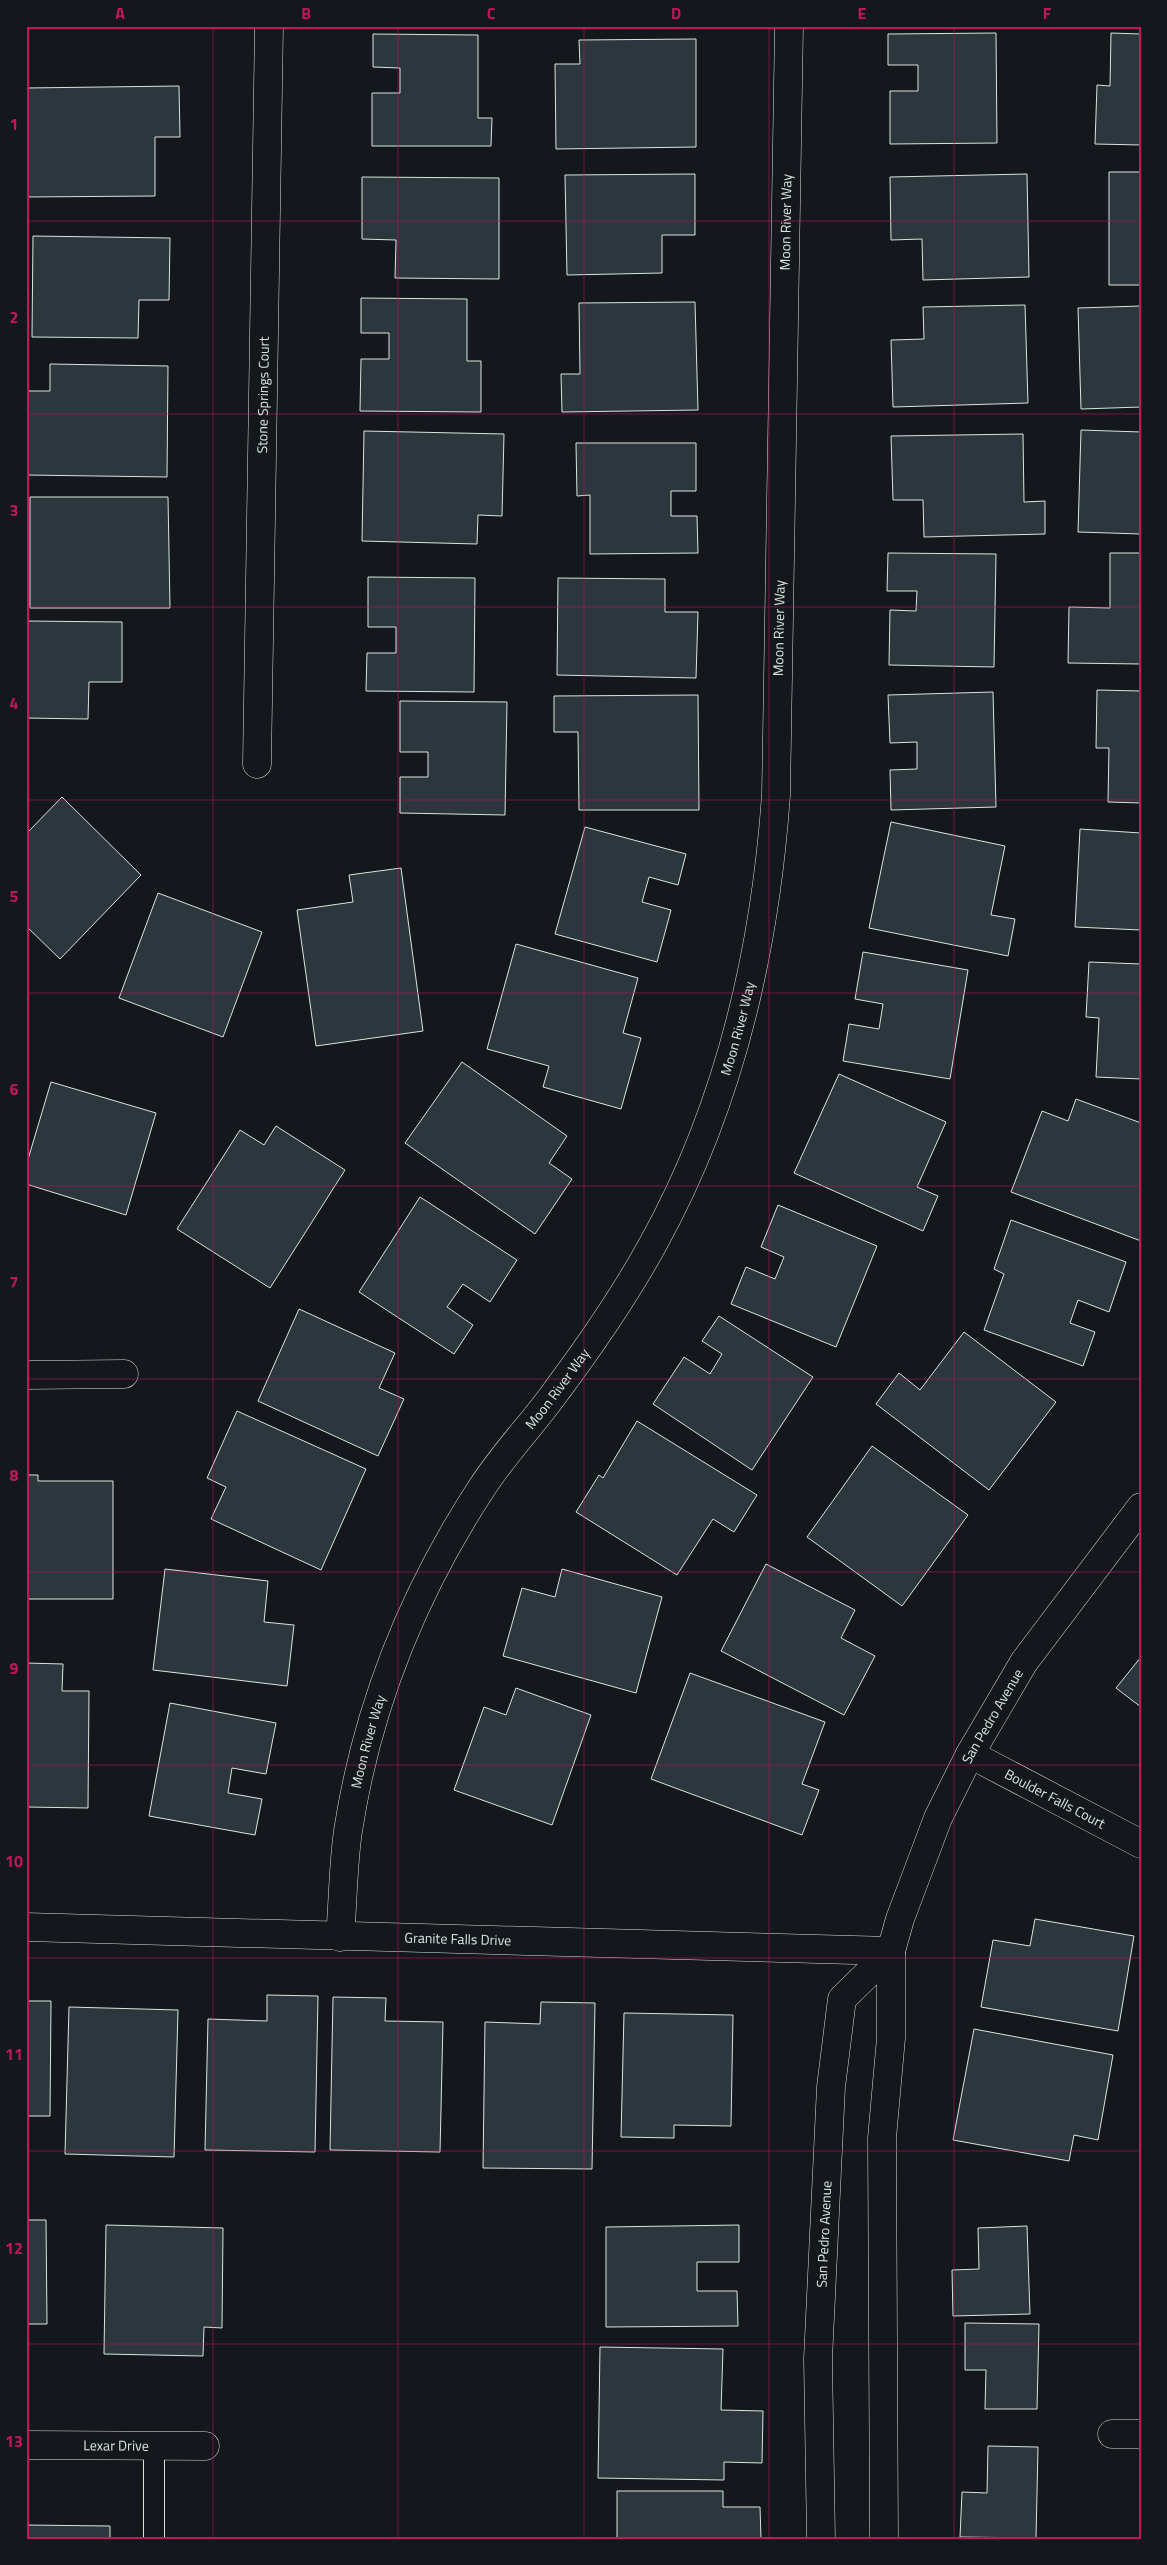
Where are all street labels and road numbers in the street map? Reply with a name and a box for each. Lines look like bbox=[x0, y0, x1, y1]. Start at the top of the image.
street label: Moon River Way bbox=[774, 174, 797, 270]
street label: Stone Springs Court bbox=[251, 336, 274, 454]
street label: Moon River Way bbox=[767, 579, 790, 676]
street label: Moon River Way bbox=[715, 979, 760, 1078]
street label: Moon River Way bbox=[520, 1344, 594, 1434]
street label: San Pedro Avenue bbox=[956, 1664, 1028, 1767]
street label: Moon River Way bbox=[345, 1692, 390, 1790]
street label: Boulder Falls Court bbox=[1001, 1763, 1109, 1834]
street label: Granite Falls Drive bbox=[404, 1927, 512, 1950]
street label: San Pedro Avenue bbox=[810, 2180, 837, 2288]
street label: Lexar Drive bbox=[83, 2434, 149, 2456]

